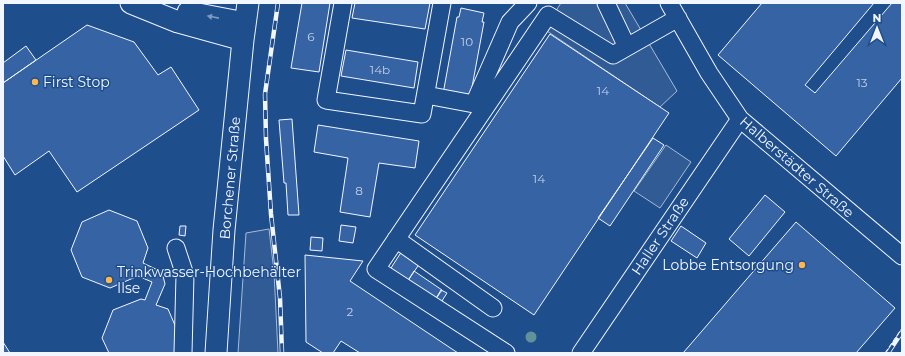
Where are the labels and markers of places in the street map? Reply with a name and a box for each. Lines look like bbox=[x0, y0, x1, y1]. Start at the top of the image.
place label: First Stop bbox=[43, 73, 110, 91]
marker: First Stop bbox=[30, 77, 40, 87]
place label: Lobbe Entsorgung bbox=[662, 256, 794, 274]
marker: Lobbe Entsorgung bbox=[797, 260, 807, 270]
place label: Trinkwasser-Hochbehälter Ilse bbox=[117, 263, 301, 297]
marker: Trinkwasser-Hochbehälter Ilse bbox=[104, 275, 114, 285]

